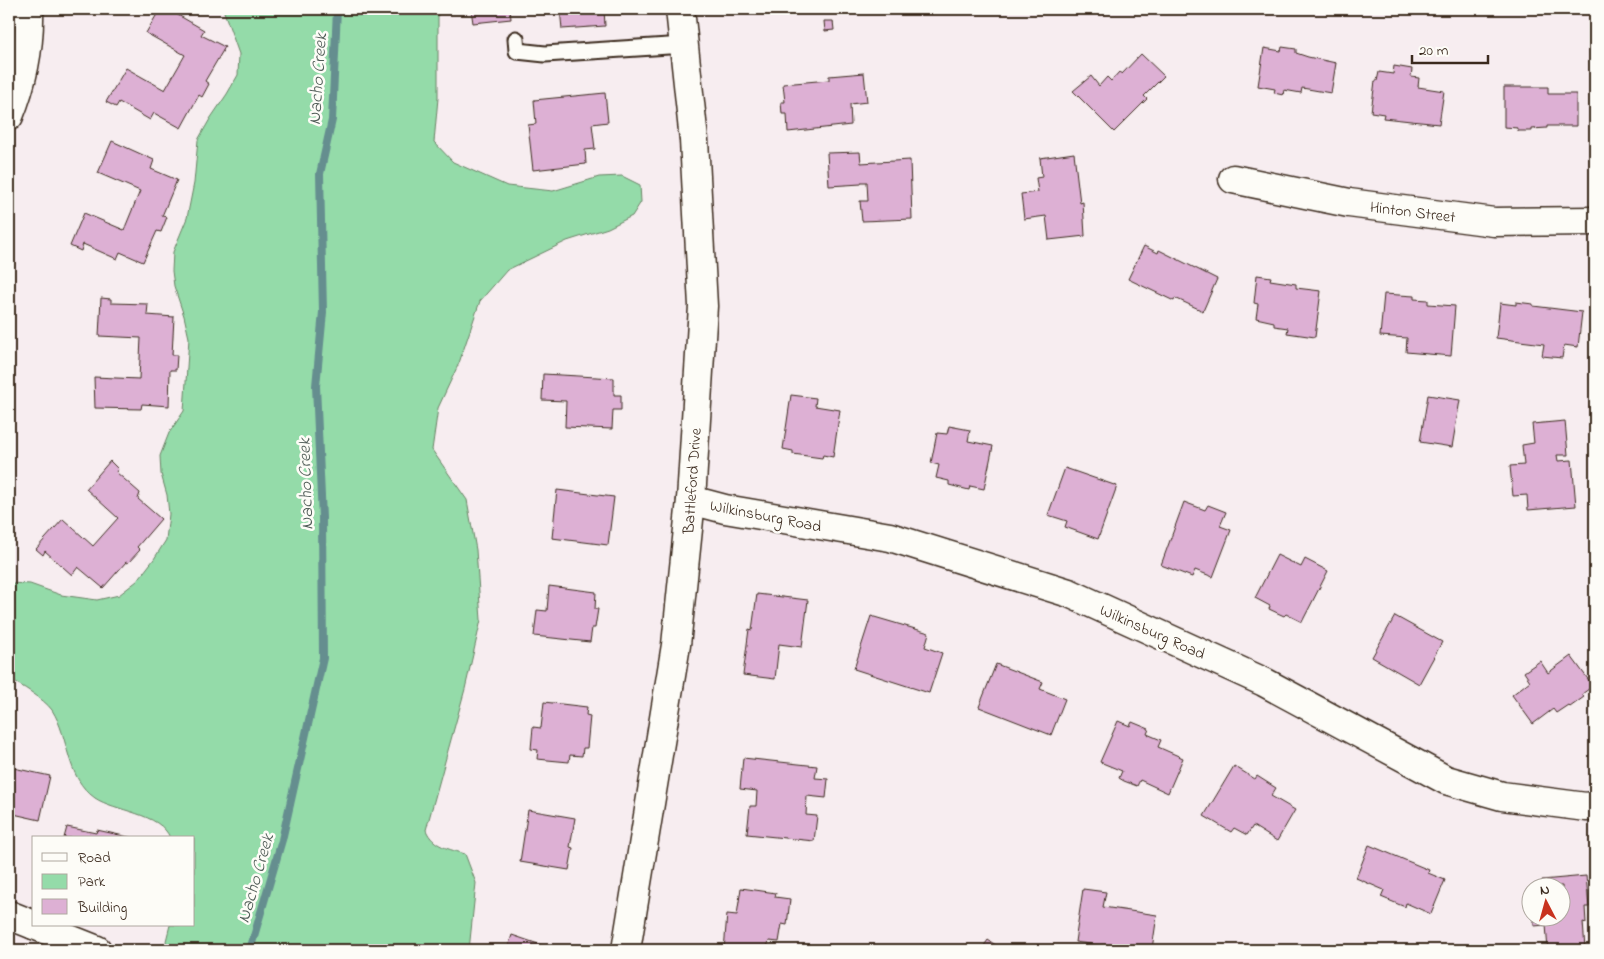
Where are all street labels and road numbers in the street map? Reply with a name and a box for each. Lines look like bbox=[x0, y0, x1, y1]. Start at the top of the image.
street label: Hinton Street bbox=[1369, 196, 1458, 230]
street label: Battleford Drive bbox=[677, 427, 709, 536]
street label: Wilkinsburg Road bbox=[708, 494, 823, 540]
street label: Wilkinsburg Road bbox=[1096, 599, 1209, 667]

